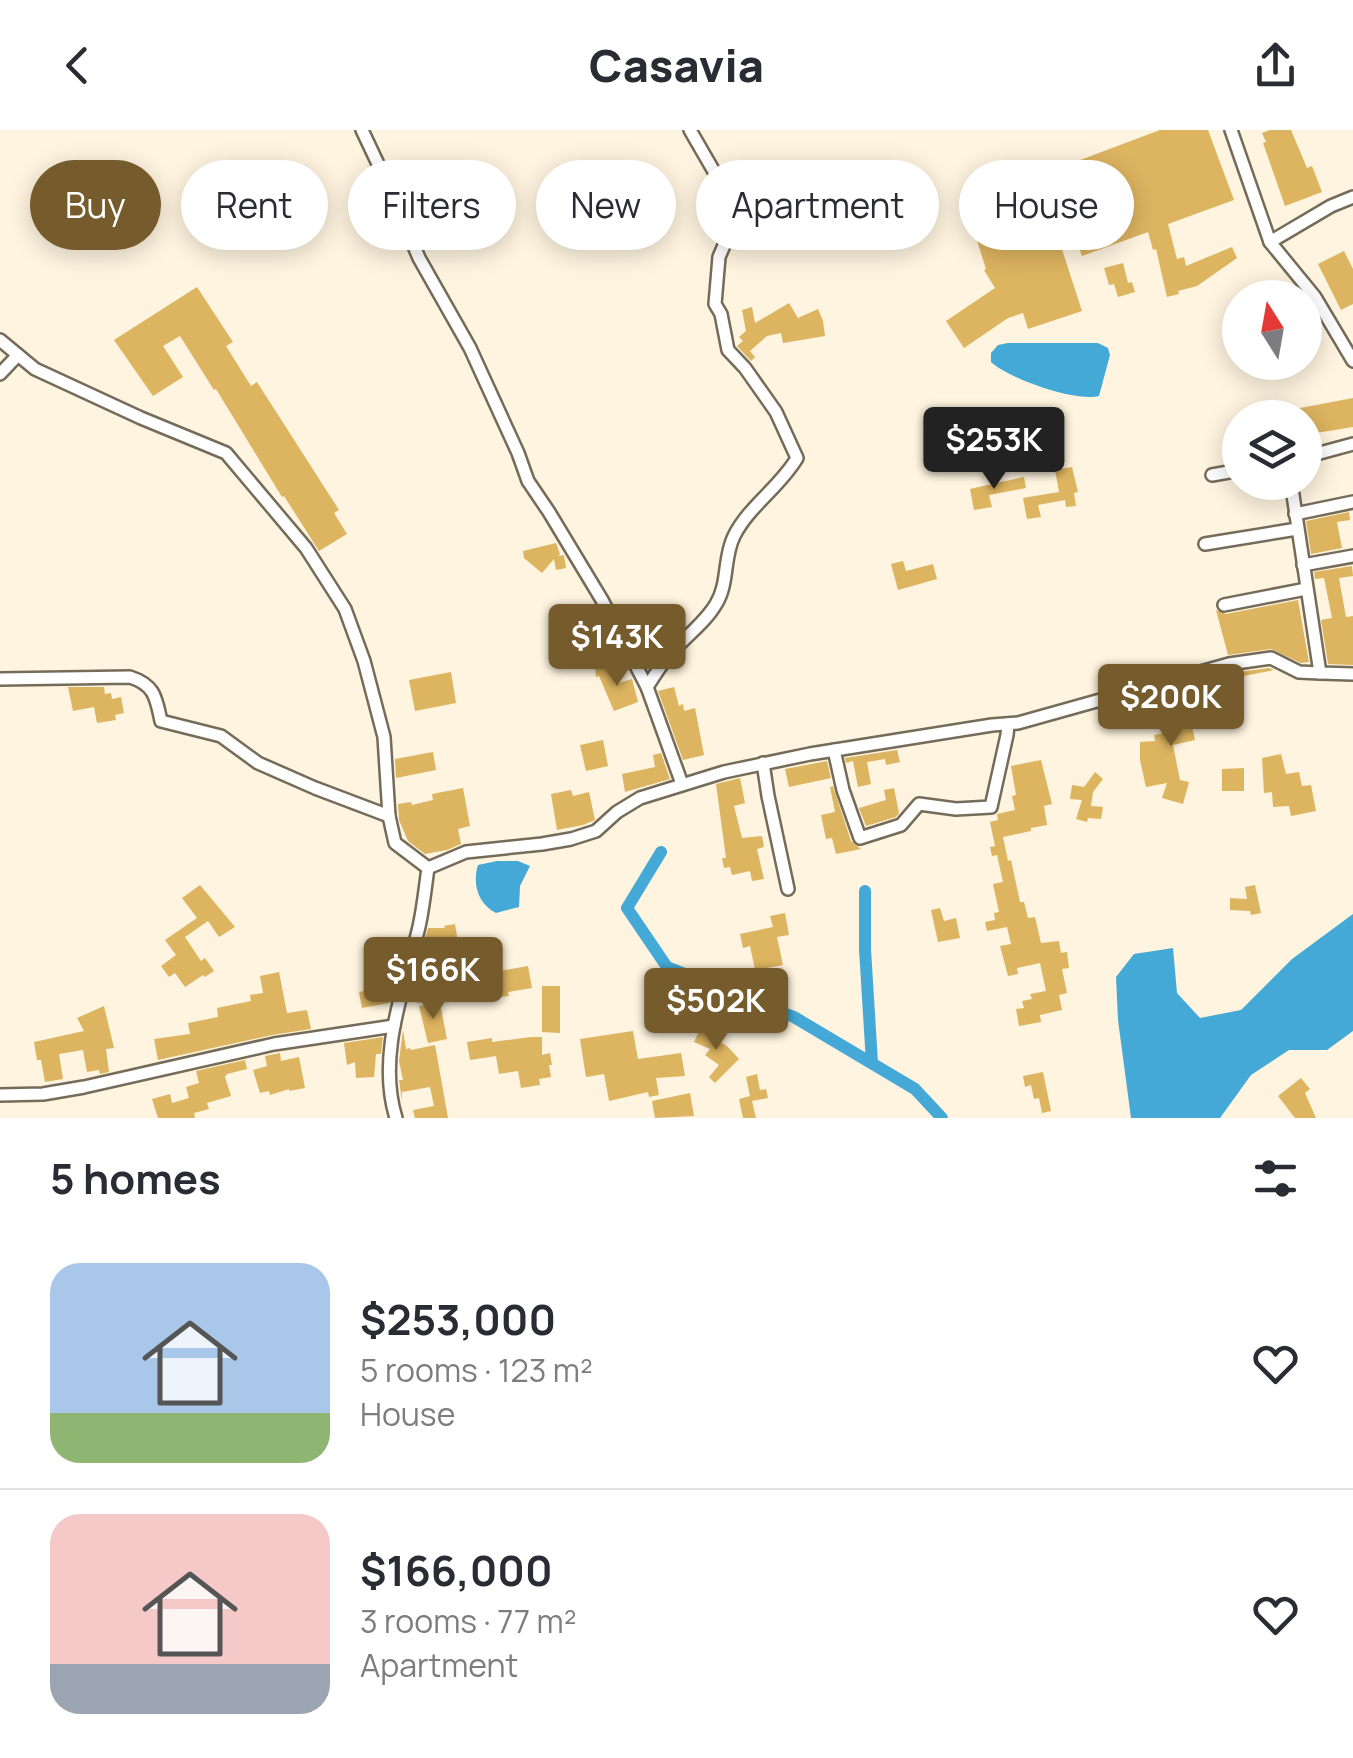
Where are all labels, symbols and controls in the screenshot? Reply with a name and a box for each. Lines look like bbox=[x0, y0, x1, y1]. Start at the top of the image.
text: Casavia bbox=[589, 34, 764, 96]
icon: back bbox=[50, 38, 105, 93]
icon: share bbox=[1248, 38, 1303, 93]
chip: Buy bbox=[30, 160, 161, 250]
chip: Rent bbox=[181, 160, 328, 250]
chip: Filters bbox=[348, 160, 516, 250]
chip: New bbox=[536, 160, 676, 250]
chip: Apartment bbox=[696, 160, 939, 250]
chip: House bbox=[959, 160, 1134, 250]
north arrow bbox=[1222, 280, 1322, 380]
map controls bbox=[1222, 280, 1322, 500]
button: layers bbox=[1222, 400, 1322, 500]
pin: $253K bbox=[924, 407, 1064, 492]
text: $253K bbox=[945, 417, 1043, 461]
pin: $143K bbox=[547, 604, 687, 689]
text: $143K bbox=[571, 614, 663, 658]
pin: $200K bbox=[1101, 664, 1241, 749]
text: $200K bbox=[1120, 674, 1222, 718]
pin: $166K bbox=[363, 937, 503, 1022]
text: $166K bbox=[386, 947, 480, 991]
pin: $502K bbox=[646, 968, 786, 1053]
text: $502K bbox=[666, 978, 766, 1022]
text: 5 homes bbox=[50, 1149, 221, 1207]
icon: filters bbox=[1248, 1151, 1303, 1206]
text: $253,000 bbox=[360, 1290, 556, 1348]
icon: home bbox=[130, 1303, 250, 1423]
icon: heart bbox=[1248, 1336, 1303, 1391]
text: 5 rooms · 123 m² bbox=[360, 1348, 593, 1392]
text: House bbox=[360, 1392, 455, 1436]
text: $166,000 bbox=[360, 1541, 553, 1599]
icon: home bbox=[130, 1554, 250, 1674]
icon: heart bbox=[1248, 1587, 1303, 1642]
text: 3 rooms · 77 m² bbox=[360, 1599, 576, 1643]
text: Apartment bbox=[360, 1643, 518, 1687]

